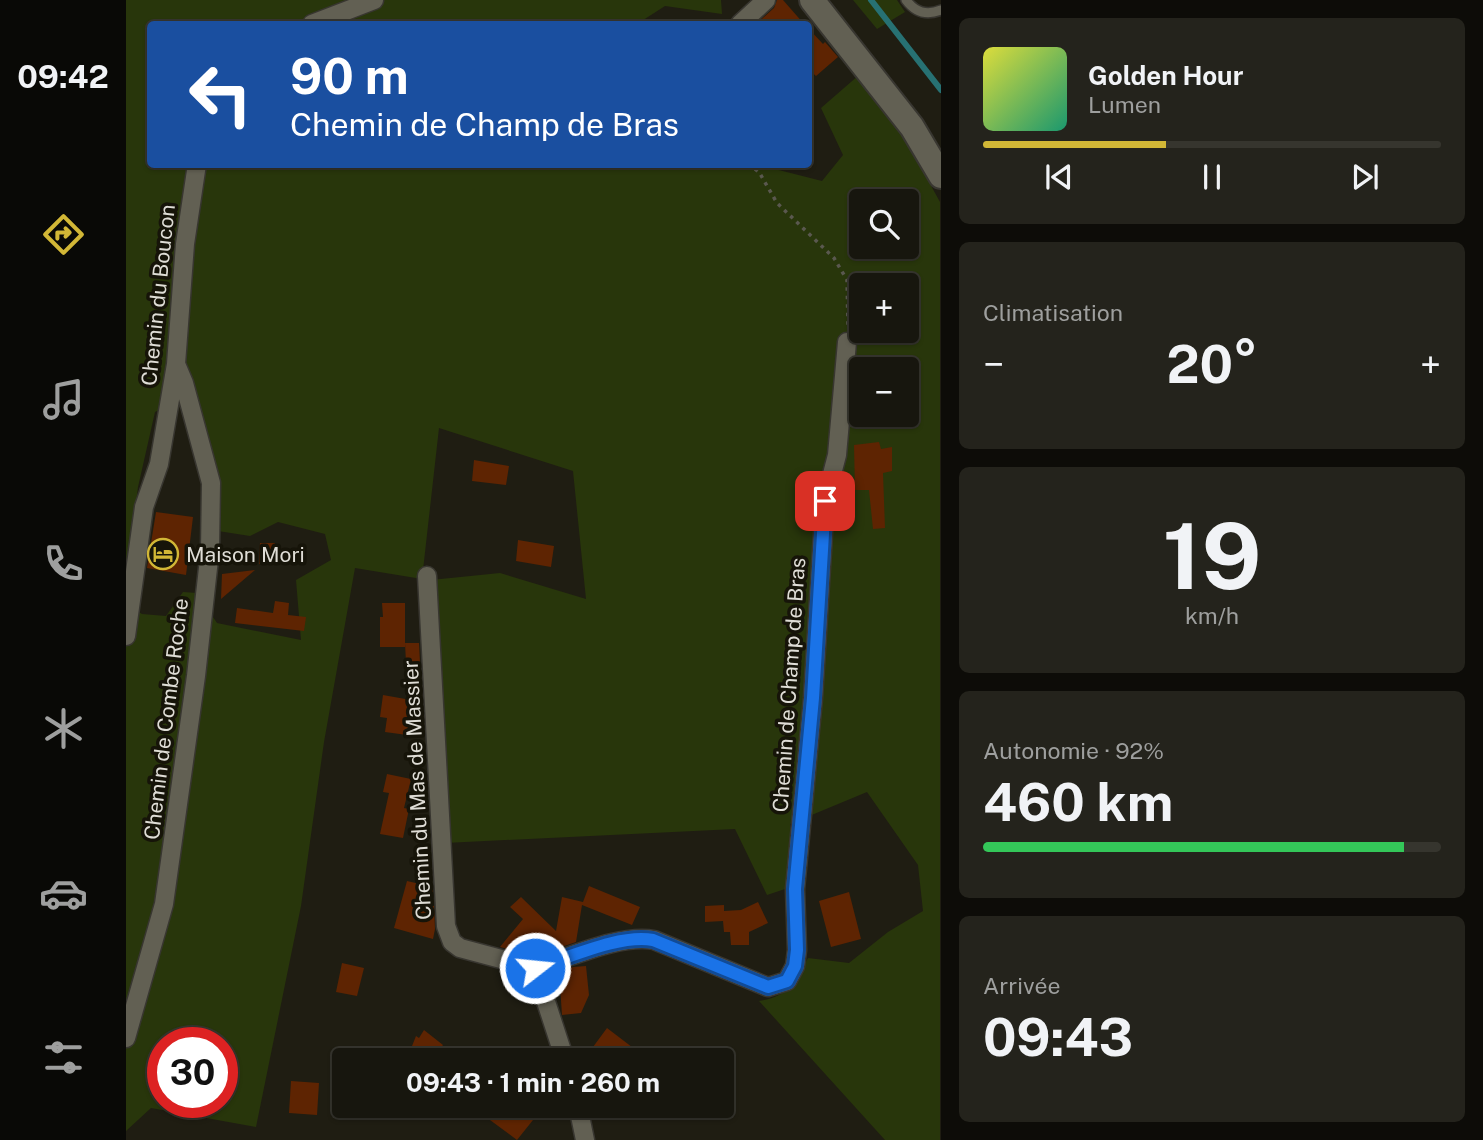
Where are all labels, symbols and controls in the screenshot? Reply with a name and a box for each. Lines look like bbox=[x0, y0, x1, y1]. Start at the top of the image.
text: 90 m bbox=[290, 47, 409, 105]
icon: left bbox=[175, 49, 266, 140]
text: 09:42 bbox=[17, 58, 109, 95]
text: Golden Hour bbox=[1088, 60, 1243, 91]
text: Lumen bbox=[1088, 91, 1161, 118]
text: Chemin de Champ de Bras bbox=[290, 106, 679, 143]
icon: previous bbox=[1040, 158, 1078, 196]
icon: pause bbox=[1193, 158, 1231, 196]
icon: next bbox=[1346, 158, 1384, 196]
map controls bbox=[849, 189, 919, 427]
button: search bbox=[849, 189, 919, 259]
street label: Chemin du Boucon bbox=[136, 203, 180, 387]
icon: directions bbox=[39, 210, 88, 259]
button: + bbox=[849, 273, 919, 343]
text: Climatisation bbox=[983, 299, 1123, 326]
text: 20° bbox=[1166, 334, 1258, 395]
text: − bbox=[983, 342, 1004, 387]
text: + bbox=[1420, 342, 1441, 387]
button: − bbox=[849, 357, 919, 427]
icon: music bbox=[39, 375, 88, 424]
pin bbox=[795, 471, 855, 531]
icon: arrive bbox=[806, 482, 844, 520]
text: 19 bbox=[1163, 503, 1261, 609]
hotel icon: Maison Mori bbox=[146, 537, 180, 571]
icon: phone bbox=[39, 539, 88, 588]
place label: Maison Mori bbox=[186, 542, 305, 567]
street label: Chemin de Champ de Bras bbox=[768, 557, 810, 813]
street label: Chemin de Combe Roche bbox=[139, 597, 193, 841]
text: km/h bbox=[1185, 602, 1239, 629]
street label: Chemin du Mas de Massier bbox=[398, 659, 436, 921]
icon: climate bbox=[39, 704, 88, 753]
text: Autonomie · 92% bbox=[983, 737, 1164, 764]
text: 460 km bbox=[983, 772, 1173, 833]
icon: car bbox=[39, 869, 88, 918]
position arrow bbox=[498, 931, 572, 1005]
text: Arrivée bbox=[983, 972, 1060, 999]
text: 09:43 bbox=[983, 1007, 1133, 1068]
speed limit sign: 30 bbox=[147, 1027, 238, 1118]
icon: filters bbox=[39, 1033, 88, 1082]
text: 09:43 · 1 min · 260 m bbox=[406, 1067, 660, 1098]

